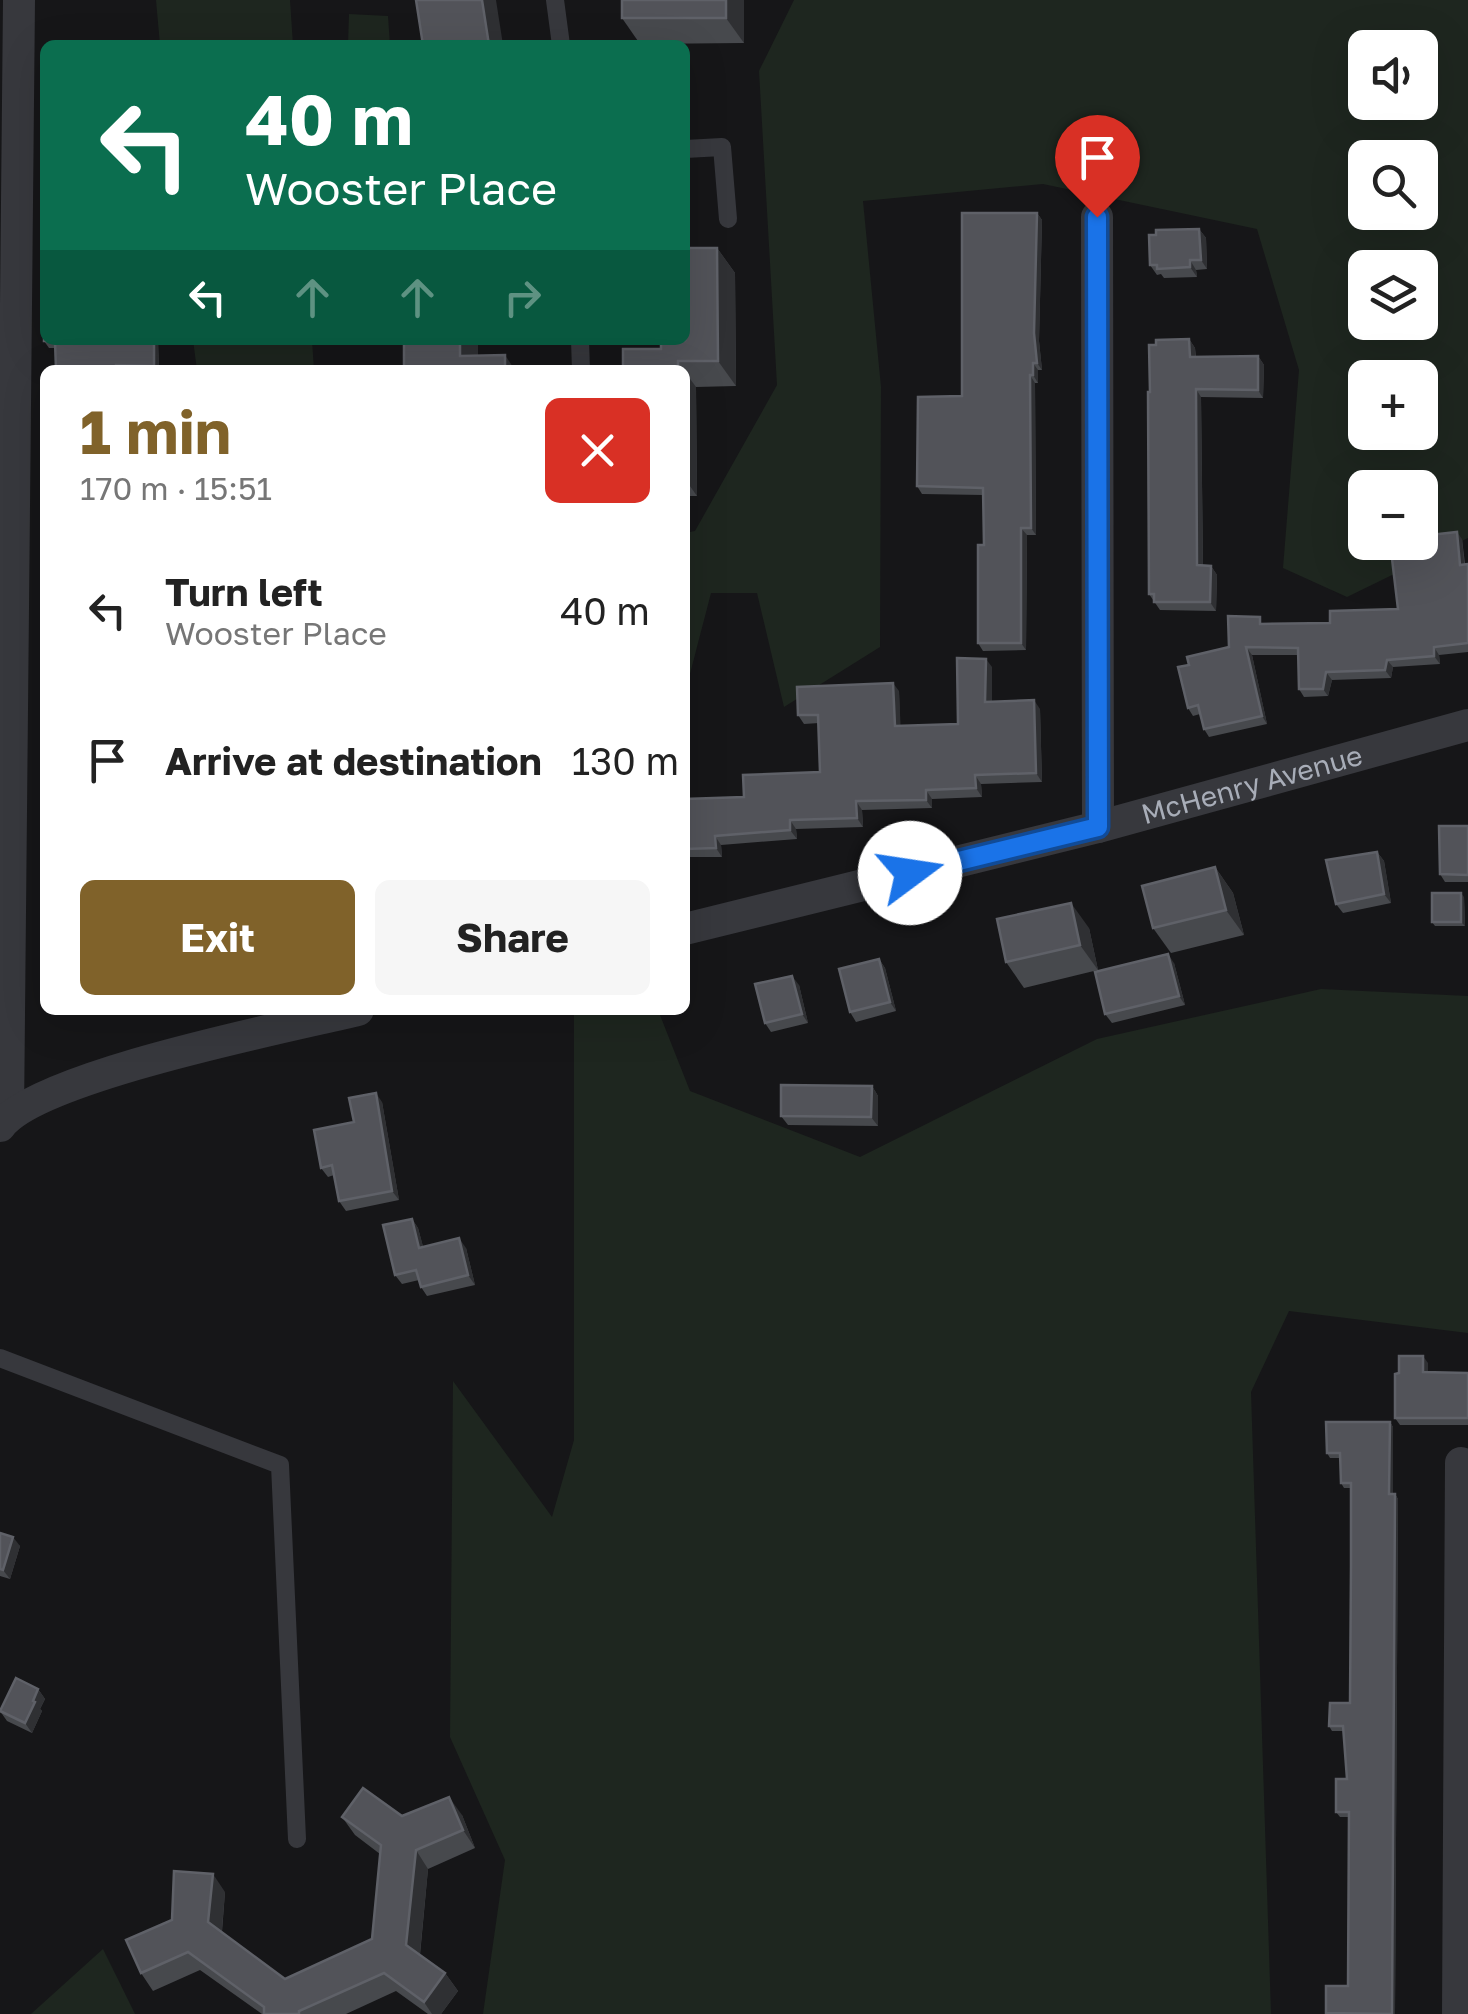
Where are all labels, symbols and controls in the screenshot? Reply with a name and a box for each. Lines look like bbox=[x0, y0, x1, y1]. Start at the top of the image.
map controls bbox=[1348, 30, 1438, 560]
button: sound bbox=[1348, 30, 1438, 120]
text: 40 m bbox=[245, 76, 413, 160]
icon: left bbox=[80, 80, 210, 210]
pin bbox=[1055, 115, 1140, 218]
icon: arrive bbox=[1070, 130, 1125, 185]
button: search bbox=[1348, 140, 1438, 230]
text: Wooster Place bbox=[245, 161, 557, 215]
button: layers bbox=[1348, 250, 1438, 340]
icon: left bbox=[180, 270, 235, 325]
icon: ahead bbox=[285, 270, 340, 325]
icon: ahead bbox=[390, 270, 445, 325]
icon: right bbox=[495, 270, 550, 325]
button: + bbox=[1348, 360, 1438, 450]
text: 1 min bbox=[80, 395, 231, 467]
button: close bbox=[545, 398, 650, 503]
text: 170 m · 15:51 bbox=[80, 469, 272, 507]
button: − bbox=[1348, 470, 1438, 560]
text: Turn left bbox=[165, 569, 323, 614]
icon: left bbox=[80, 583, 135, 638]
text: 40 m bbox=[560, 588, 650, 633]
text: Wooster Place bbox=[165, 614, 387, 652]
icon: arrive bbox=[80, 733, 135, 788]
text: Arrive at destination bbox=[165, 738, 542, 783]
text: 130 m bbox=[572, 738, 679, 783]
street label: McHenry Avenue bbox=[1138, 738, 1366, 830]
position arrow bbox=[858, 821, 962, 925]
button: Exit bbox=[80, 880, 355, 995]
button: Share bbox=[375, 880, 650, 995]

